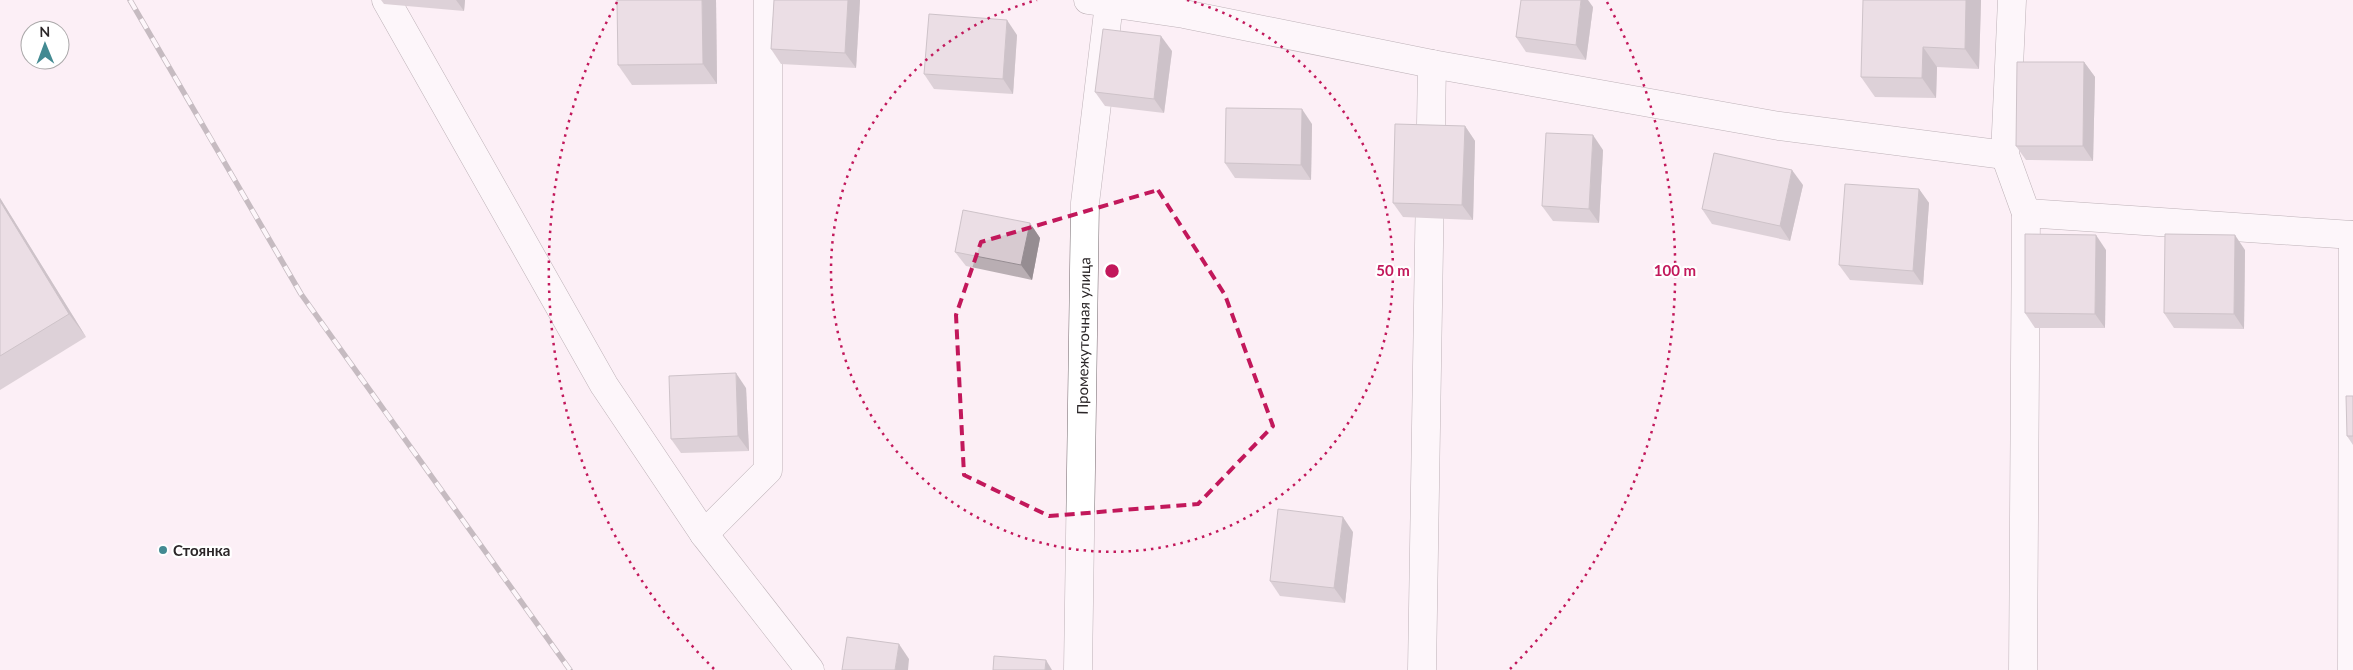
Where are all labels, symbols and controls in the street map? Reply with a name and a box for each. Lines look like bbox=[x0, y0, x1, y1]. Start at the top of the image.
north arrow bbox=[20, 20, 70, 70]
text: N bbox=[39, 23, 50, 40]
street label: Промежуточная улица bbox=[1073, 257, 1093, 415]
text: 50 m bbox=[1376, 261, 1410, 279]
text: 100 m bbox=[1654, 261, 1696, 279]
centre of rings bbox=[1103, 262, 1121, 280]
place label: Стоянка bbox=[173, 541, 230, 559]
marker: Стоянка bbox=[157, 544, 169, 556]

